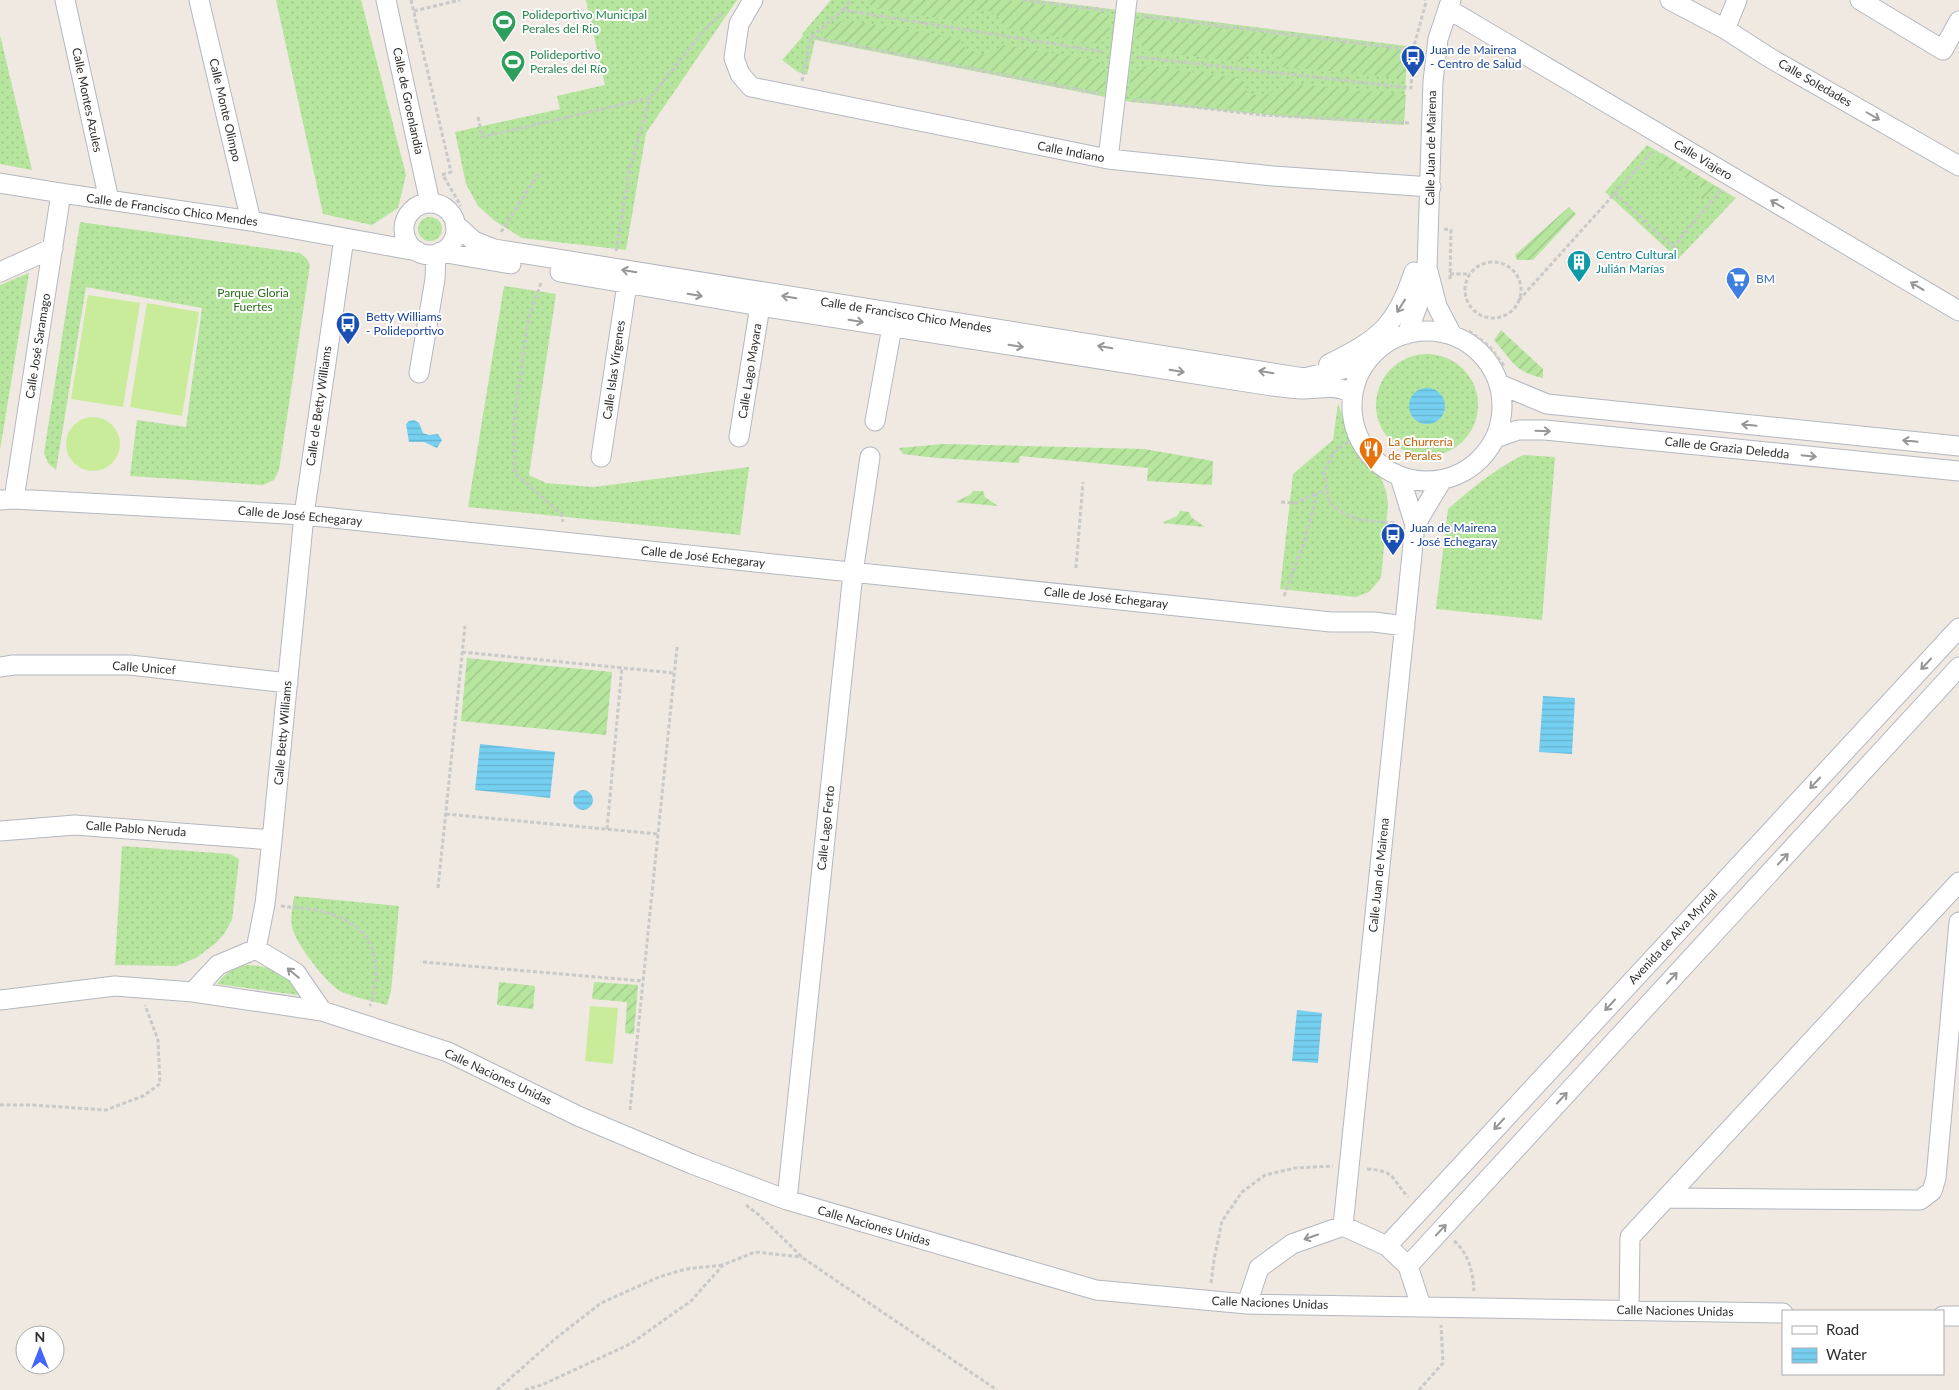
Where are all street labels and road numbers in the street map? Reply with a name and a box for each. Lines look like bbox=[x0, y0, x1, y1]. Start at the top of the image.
street label: Calle Montes Azules bbox=[69, 46, 106, 154]
street label: Calle de Groenlandia bbox=[390, 46, 427, 156]
street label: Calle Soledades bbox=[1776, 55, 1855, 110]
street label: Calle Monte Olimpo bbox=[206, 57, 245, 163]
street label: Calle Juan de Mairena bbox=[1422, 90, 1439, 206]
street label: Calle Viajero bbox=[1671, 136, 1735, 183]
street label: Calle Indiano bbox=[1036, 138, 1106, 165]
street label: Calle de Francisco Chico Mendes bbox=[85, 190, 259, 229]
street label: Calle José Saramago bbox=[22, 292, 53, 400]
street label: Calle de Francisco Chico Mendes bbox=[819, 294, 993, 335]
street label: Calle Islas Vírgenes bbox=[599, 320, 628, 420]
street label: Calle Lago Mayara bbox=[735, 322, 764, 420]
street label: Calle de Betty Williams bbox=[303, 345, 334, 467]
street label: Calle de Grazia Deledda bbox=[1664, 433, 1790, 462]
street label: Calle de José Echegaray bbox=[237, 503, 364, 528]
street label: Calle de José Echegaray bbox=[640, 543, 767, 571]
street label: Calle de José Echegaray bbox=[1043, 584, 1170, 612]
street label: Calle Unicef bbox=[112, 658, 177, 677]
street label: Calle Betty Williams bbox=[270, 680, 295, 786]
street label: Calle Lago Ferto bbox=[814, 785, 837, 871]
street label: Calle Juan de Mairena bbox=[1365, 817, 1392, 933]
street label: Calle Pablo Neruda bbox=[85, 818, 187, 839]
street label: Avenida de Alva Myrdal bbox=[1625, 886, 1720, 987]
street label: Calle Naciones Unidas bbox=[442, 1045, 554, 1108]
street label: Calle Naciones Unidas bbox=[816, 1202, 932, 1249]
street label: Calle Naciones Unidas bbox=[1211, 1293, 1329, 1312]
street label: Calle Naciones Unidas bbox=[1616, 1302, 1734, 1319]

